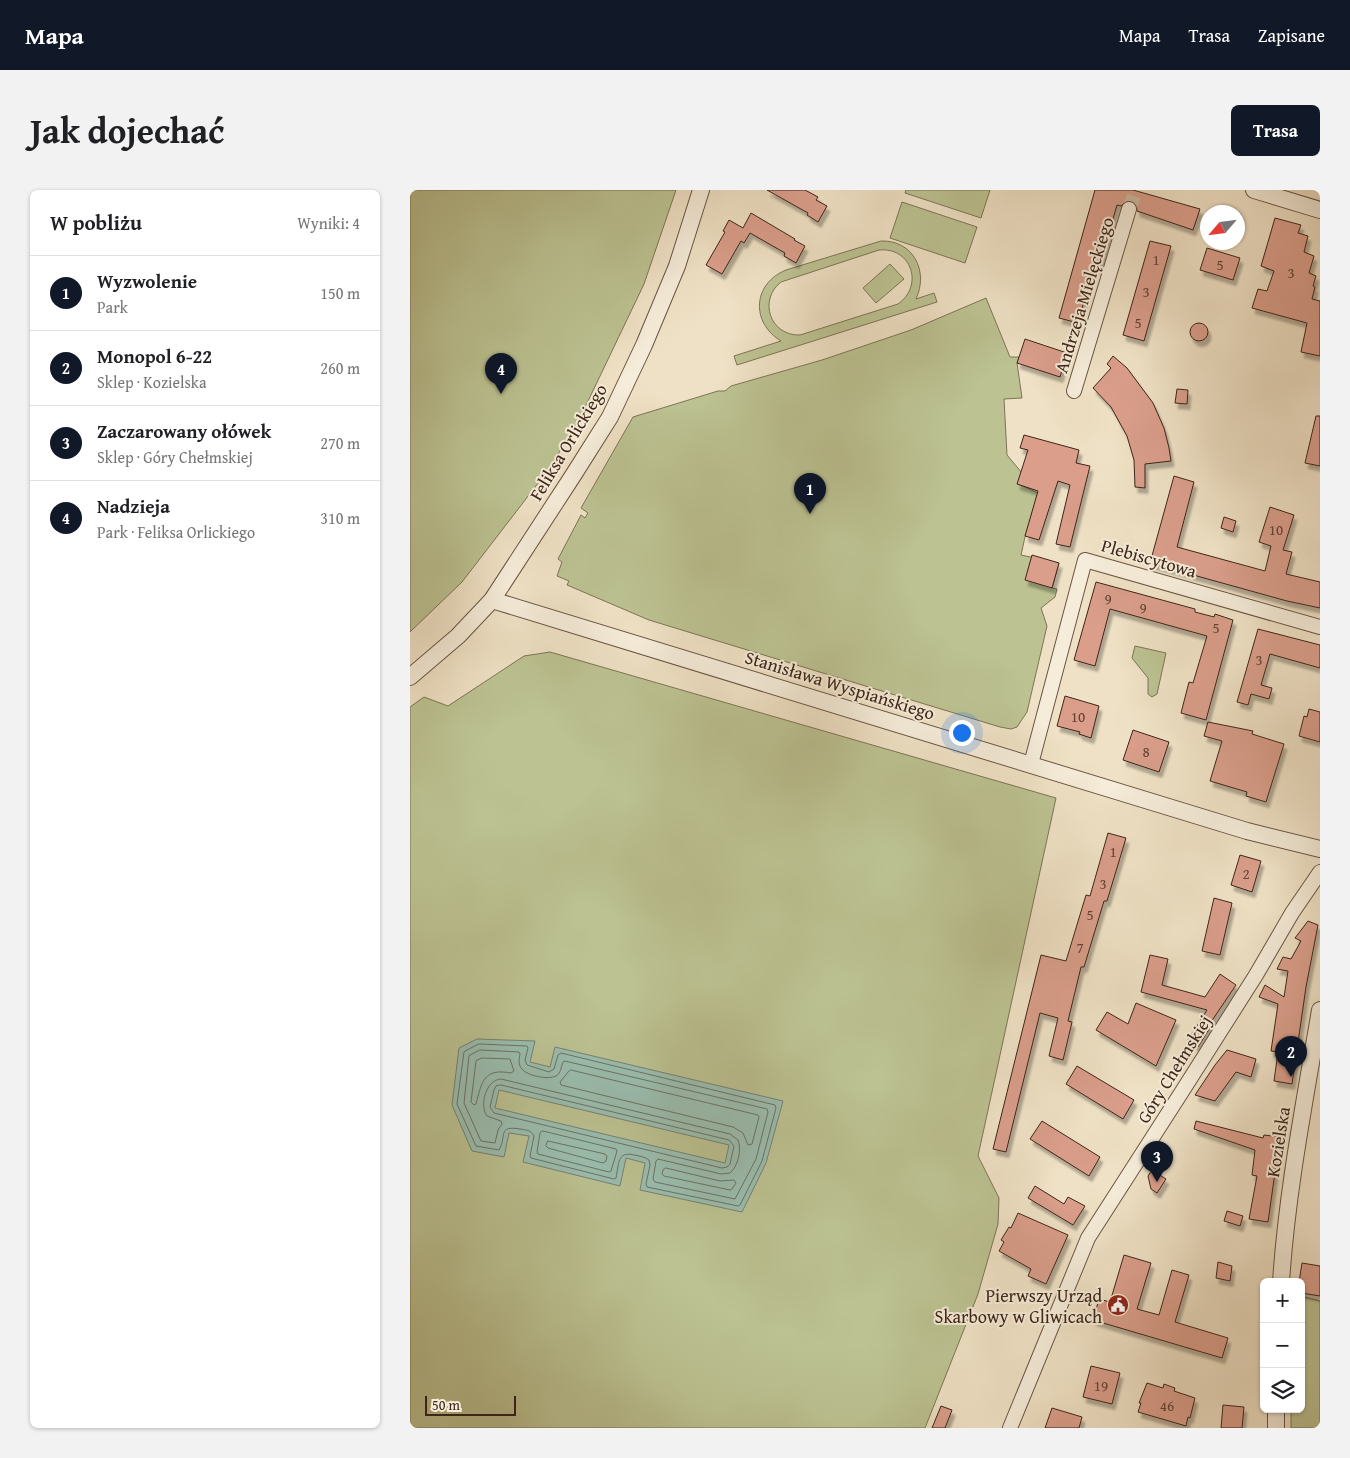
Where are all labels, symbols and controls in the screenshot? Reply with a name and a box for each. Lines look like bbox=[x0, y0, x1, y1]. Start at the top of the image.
text: Mapa bbox=[25, 18, 84, 53]
text: Mapa bbox=[1119, 22, 1160, 49]
text: Trasa bbox=[1188, 22, 1230, 49]
text: Zapisane bbox=[1258, 22, 1325, 49]
text: Jak dojechać bbox=[30, 105, 224, 156]
button: Trasa bbox=[1231, 105, 1320, 156]
north arrow bbox=[1200, 205, 1245, 250]
text: W pobliżu bbox=[50, 207, 142, 238]
text: Wyniki: 4 bbox=[297, 211, 360, 235]
street label: Andrzeja Mielęckiego bbox=[1047, 214, 1121, 376]
house number: 1 bbox=[1152, 249, 1160, 270]
house number: 5 bbox=[1216, 254, 1224, 275]
house number: 3 bbox=[1287, 262, 1295, 283]
text: Wyzwolenie bbox=[97, 267, 197, 295]
text: 1 bbox=[62, 281, 70, 305]
text: 150 m bbox=[320, 281, 360, 305]
house number: 3 bbox=[1142, 281, 1150, 302]
text: Park bbox=[97, 295, 128, 319]
house number: 5 bbox=[1134, 312, 1142, 333]
text: Monopol 6-22 bbox=[97, 342, 212, 370]
pin: 4 bbox=[485, 353, 517, 394]
text: 2 bbox=[62, 356, 70, 380]
text: 260 m bbox=[320, 356, 360, 380]
text: Sklep · Kozielska bbox=[97, 370, 206, 394]
street label: Feliksa Orlickiego bbox=[522, 378, 614, 506]
text: Zaczarowany ołówek bbox=[97, 417, 271, 445]
text: 3 bbox=[62, 431, 70, 455]
text: 270 m bbox=[320, 431, 360, 455]
text: Sklep · Góry Chełmskiej bbox=[97, 445, 253, 469]
pin: 1 bbox=[794, 473, 826, 514]
text: Nadzieja bbox=[97, 492, 170, 520]
text: 4 bbox=[62, 506, 70, 530]
text: 310 m bbox=[320, 506, 360, 530]
house number: 10 bbox=[1269, 519, 1283, 540]
text: Park · Feliksa Orlickiego bbox=[97, 520, 255, 544]
street label: Plebiscytowa bbox=[1098, 532, 1200, 585]
house number: 9 bbox=[1104, 588, 1112, 609]
house number: 9 bbox=[1139, 597, 1147, 618]
house number: 5 bbox=[1212, 617, 1220, 638]
street label: Stanisława Wyspiańskiego bbox=[742, 643, 938, 727]
house number: 3 bbox=[1255, 649, 1263, 670]
house number: 10 bbox=[1071, 706, 1085, 727]
your location bbox=[949, 720, 975, 746]
house number: 8 bbox=[1142, 741, 1150, 762]
house number: 1 bbox=[1109, 841, 1117, 862]
house number: 2 bbox=[1242, 863, 1250, 884]
house number: 3 bbox=[1099, 873, 1107, 894]
house number: 5 bbox=[1086, 904, 1094, 925]
house number: 7 bbox=[1076, 937, 1084, 958]
street label: Góry Chełmskiej bbox=[1130, 1010, 1218, 1128]
pin: 2 bbox=[1275, 1036, 1307, 1077]
street label: Kozielska bbox=[1259, 1104, 1297, 1179]
pin: 3 bbox=[1141, 1141, 1173, 1182]
map controls bbox=[1260, 1278, 1305, 1413]
button: + bbox=[1260, 1278, 1305, 1323]
place label: Pierwszy Urząd Skarbowy w Gliwicach bbox=[935, 1282, 1102, 1330]
public building icon: Pierwszy Urząd Skarbowy w Gliwicach bbox=[1106, 1293, 1130, 1317]
button: − bbox=[1260, 1323, 1305, 1368]
button: layers bbox=[1260, 1368, 1305, 1413]
house number: 19 bbox=[1094, 1375, 1108, 1396]
scale bar bbox=[425, 1393, 516, 1416]
text: 50 m bbox=[432, 1395, 460, 1415]
house number: 46 bbox=[1160, 1395, 1174, 1416]

